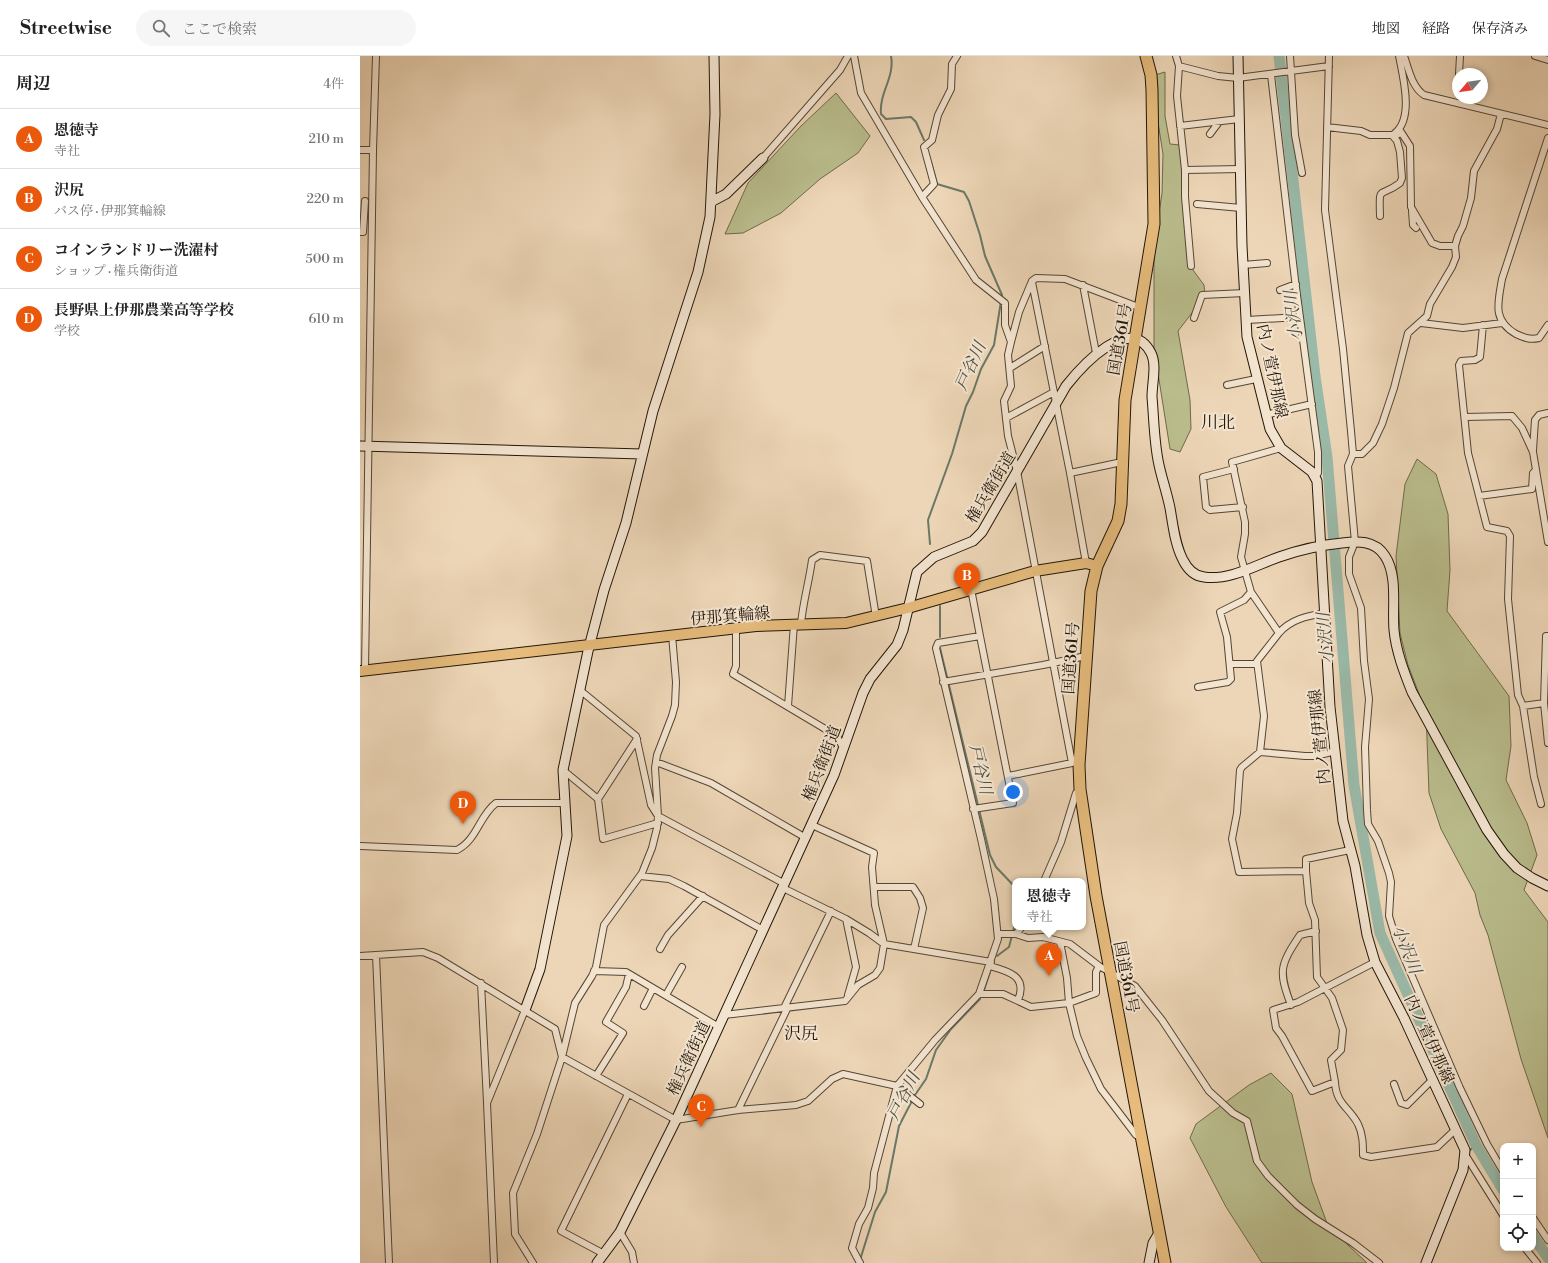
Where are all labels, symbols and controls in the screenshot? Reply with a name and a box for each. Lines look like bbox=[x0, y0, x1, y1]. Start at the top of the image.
search box bbox=[136, 10, 416, 46]
text: Streetwise bbox=[20, 16, 112, 40]
icon: search bbox=[150, 17, 172, 39]
text: ここで検索 bbox=[182, 20, 257, 39]
text: 地図 bbox=[1372, 20, 1400, 38]
text: 経路 bbox=[1422, 20, 1450, 38]
text: 保存済み bbox=[1472, 20, 1528, 38]
north arrow bbox=[1452, 68, 1488, 104]
text: 周辺 bbox=[16, 73, 50, 95]
text: 4件 bbox=[323, 76, 344, 92]
text: 恩徳寺 bbox=[54, 121, 99, 140]
text: A bbox=[24, 131, 34, 147]
text: 210 m bbox=[309, 131, 344, 147]
text: 寺社 bbox=[54, 143, 80, 159]
text: 沢尻 bbox=[54, 181, 84, 200]
text: B bbox=[24, 191, 34, 207]
text: 220 m bbox=[306, 191, 344, 207]
text: バス停 · 伊那箕輪線 bbox=[54, 203, 166, 219]
text: コインランドリー洗濯村 bbox=[54, 241, 219, 260]
text: C bbox=[24, 251, 34, 267]
text: 500 m bbox=[306, 251, 344, 267]
text: ショップ · 権兵衛街道 bbox=[54, 263, 178, 279]
water label: 小沢川 bbox=[1280, 287, 1308, 343]
text: 長野県上伊那農業高等学校 bbox=[54, 301, 234, 320]
street label: 国道361号 bbox=[1104, 301, 1136, 377]
text: D bbox=[24, 311, 34, 327]
text: 610 m bbox=[309, 311, 344, 327]
street label: 内ノ萱伊那線 bbox=[1252, 322, 1292, 420]
text: 学校 bbox=[54, 323, 80, 339]
water label: 戸谷川 bbox=[950, 337, 992, 394]
district label: 川北 bbox=[1201, 412, 1235, 434]
street label: 権兵衛街道 bbox=[962, 448, 1020, 527]
pin: B bbox=[954, 563, 980, 596]
street label: 伊那箕輪線 bbox=[689, 603, 771, 629]
water label: 小沢川 bbox=[1313, 610, 1339, 664]
street label: 国道361号 bbox=[1058, 621, 1084, 695]
street label: 内ノ萱伊那線 bbox=[1305, 688, 1335, 786]
street label: 権兵衛街道 bbox=[798, 722, 846, 804]
water label: 戸谷川 bbox=[964, 742, 997, 798]
your location bbox=[1003, 782, 1023, 802]
pin: D bbox=[450, 791, 476, 824]
popup bbox=[1012, 878, 1086, 930]
text: 恩徳寺 bbox=[1026, 887, 1072, 906]
text: 寺社 bbox=[1026, 909, 1053, 925]
water label: 小沢川 bbox=[1386, 922, 1427, 979]
street label: 国道361号 bbox=[1109, 939, 1143, 1015]
pin: A bbox=[1036, 943, 1062, 976]
street label: 内ノ萱伊那線 bbox=[1400, 992, 1458, 1087]
street label: 権兵衛街道 bbox=[663, 1018, 715, 1099]
district label: 沢尻 bbox=[784, 1023, 818, 1045]
water label: 戸谷川 bbox=[883, 1067, 926, 1124]
pin: C bbox=[688, 1094, 714, 1127]
map controls bbox=[1500, 1143, 1536, 1251]
button: + bbox=[1500, 1143, 1536, 1179]
button: − bbox=[1500, 1179, 1536, 1215]
button: locate bbox=[1500, 1215, 1536, 1251]

